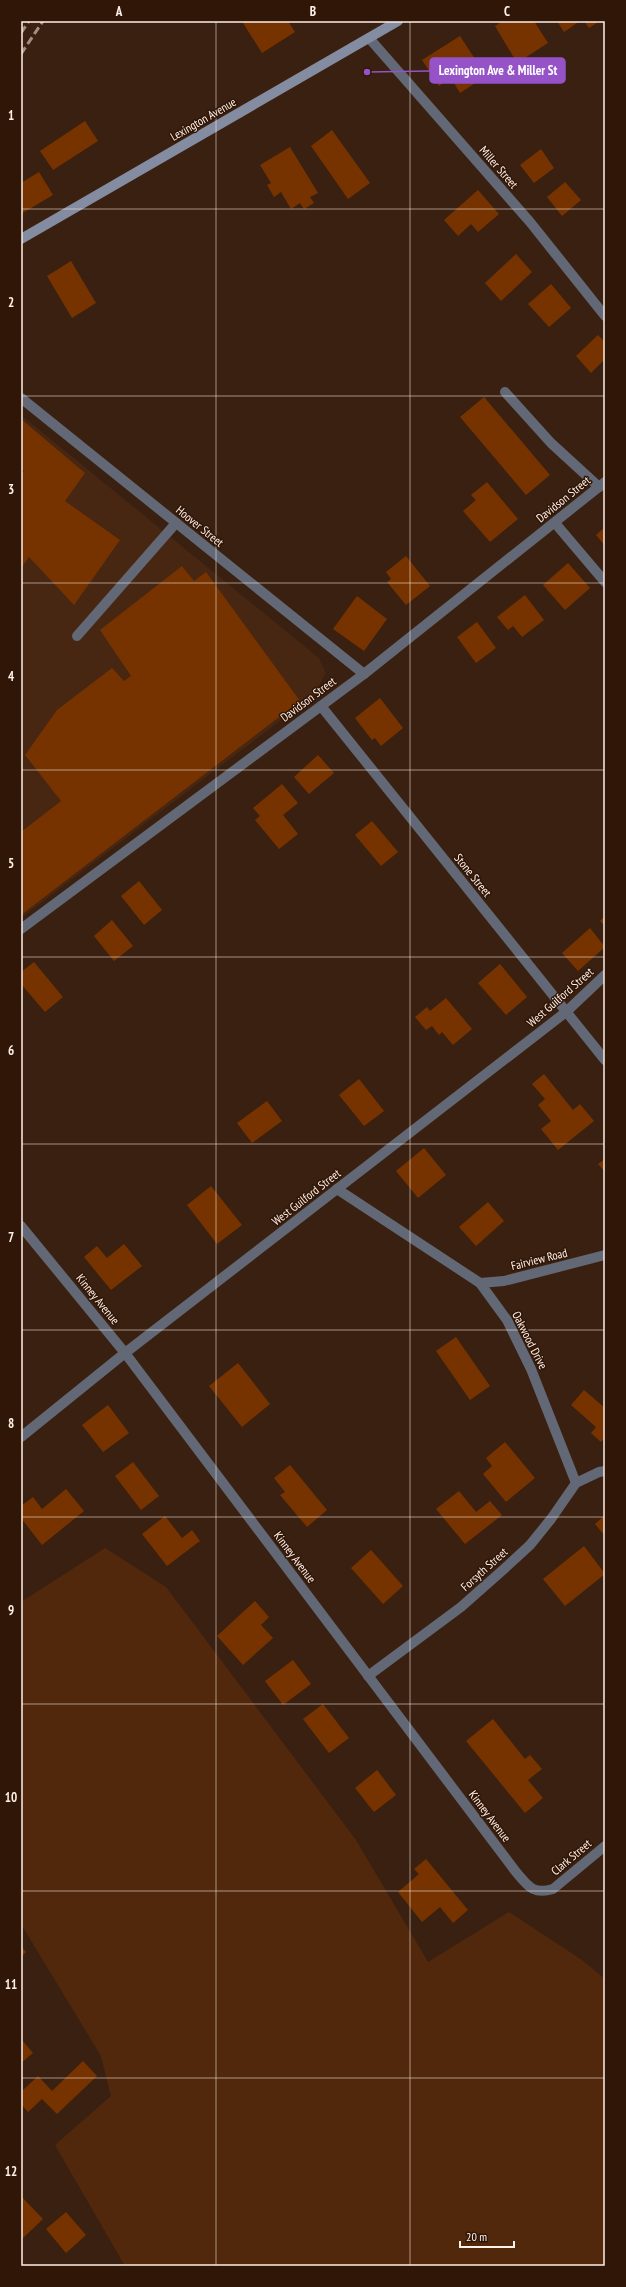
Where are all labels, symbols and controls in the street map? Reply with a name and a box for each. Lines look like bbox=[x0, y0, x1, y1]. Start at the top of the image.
text: A bbox=[115, 3, 123, 20]
text: B bbox=[310, 3, 316, 20]
text: C bbox=[504, 3, 510, 20]
callout: Lexington Ave & Miller St bbox=[430, 58, 565, 83]
text: Lexington Ave & Miller St bbox=[439, 62, 557, 79]
street label: Lexington Avenue bbox=[167, 94, 239, 144]
text: 1 bbox=[8, 107, 14, 124]
street label: Miller Street bbox=[476, 143, 522, 192]
text: 2 bbox=[8, 294, 14, 311]
street label: Davidson Street bbox=[533, 472, 594, 525]
text: 3 bbox=[8, 481, 14, 498]
street label: Hoover Street bbox=[173, 502, 227, 550]
text: 4 bbox=[8, 668, 15, 685]
street label: Davidson Street bbox=[277, 673, 339, 725]
street label: Stone Street bbox=[451, 850, 495, 900]
text: 5 bbox=[8, 855, 14, 872]
street label: West Guilford Street bbox=[524, 964, 597, 1030]
text: 6 bbox=[8, 1042, 14, 1059]
street label: West Guilford Street bbox=[269, 1165, 344, 1228]
text: 7 bbox=[8, 1229, 14, 1246]
street label: Fairview Road bbox=[509, 1245, 569, 1273]
street label: Kinney Avenue bbox=[73, 1271, 123, 1327]
street label: Oakwood Drive bbox=[509, 1309, 551, 1371]
text: 8 bbox=[8, 1415, 14, 1432]
street label: Kinney Avenue bbox=[271, 1528, 319, 1586]
street label: Forsyth Street bbox=[457, 1544, 511, 1594]
text: 9 bbox=[8, 1602, 14, 1619]
street label: Kinney Avenue bbox=[466, 1787, 514, 1845]
text: 10 bbox=[5, 1789, 17, 1806]
street label: Clark Street bbox=[548, 1835, 595, 1878]
text: 11 bbox=[5, 1976, 17, 1993]
text: 12 bbox=[5, 2163, 17, 2180]
scale bar bbox=[460, 2223, 514, 2249]
text: 20 m bbox=[466, 2229, 487, 2244]

